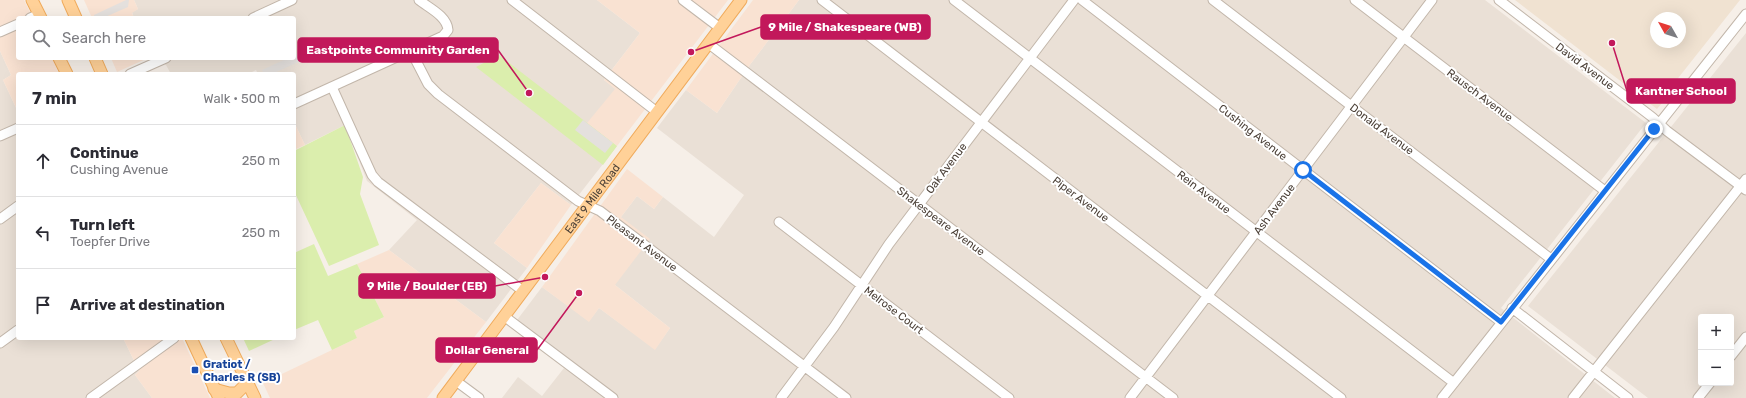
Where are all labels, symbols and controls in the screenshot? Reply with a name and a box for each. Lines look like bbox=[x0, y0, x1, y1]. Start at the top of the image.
north arrow bbox=[1650, 12, 1686, 48]
callout: 9 Mile / Shakespeare (WB) bbox=[761, 15, 930, 39]
search box bbox=[16, 16, 296, 60]
text: 9 Mile / Shakespeare (WB) bbox=[768, 20, 922, 34]
icon: search bbox=[30, 27, 52, 49]
text: Search here bbox=[62, 29, 146, 47]
callout: Eastpointe Community Garden bbox=[298, 38, 498, 62]
street label: David Avenue bbox=[1553, 40, 1616, 93]
text: Eastpointe Community Garden bbox=[306, 43, 490, 57]
street label: Rausch Avenue bbox=[1444, 66, 1515, 124]
callout: Kantner School bbox=[1627, 79, 1735, 103]
text: Kantner School bbox=[1635, 84, 1727, 98]
text: 7 min bbox=[32, 88, 77, 108]
text: Walk · 500 m bbox=[203, 91, 280, 106]
street label: Donald Avenue bbox=[1347, 101, 1416, 158]
street label: Cushing Avenue bbox=[1216, 102, 1289, 163]
route end bbox=[1645, 120, 1663, 138]
street label: Oak Avenue bbox=[923, 140, 970, 196]
text: Continue bbox=[70, 144, 139, 162]
icon: ahead bbox=[32, 150, 54, 172]
text: 250 m bbox=[242, 153, 280, 168]
route start bbox=[1294, 161, 1312, 179]
text: Cushing Avenue bbox=[70, 162, 168, 177]
street label: East 9 Mile Road bbox=[562, 162, 623, 236]
street label: Rein Avenue bbox=[1174, 168, 1233, 217]
street label: Piper Avenue bbox=[1050, 174, 1111, 225]
street label: Ash Avenue bbox=[1251, 181, 1298, 237]
street label: Shakespeare Avenue bbox=[894, 184, 987, 259]
street label: Pleasant Avenue bbox=[604, 212, 680, 274]
text: Turn left bbox=[70, 216, 135, 234]
icon: left bbox=[32, 222, 54, 244]
text: 250 m bbox=[242, 225, 280, 240]
text: Toepfer Drive bbox=[70, 234, 150, 249]
callout: 9 Mile / Boulder (EB) bbox=[359, 274, 495, 298]
text: 9 Mile / Boulder (EB) bbox=[367, 279, 488, 293]
street label: Melrose Court bbox=[861, 284, 927, 337]
icon: arrive bbox=[32, 294, 54, 316]
text: Arrive at destination bbox=[70, 296, 225, 314]
map controls bbox=[1698, 314, 1734, 386]
button: + bbox=[1698, 314, 1734, 350]
callout: Dollar General bbox=[436, 338, 537, 362]
text: Dollar General bbox=[445, 343, 529, 357]
button: − bbox=[1698, 350, 1734, 386]
place label: Gratiot / Charles R (SB) bbox=[203, 358, 280, 384]
marker: Gratiot / Charles R (SB) bbox=[190, 365, 200, 375]

